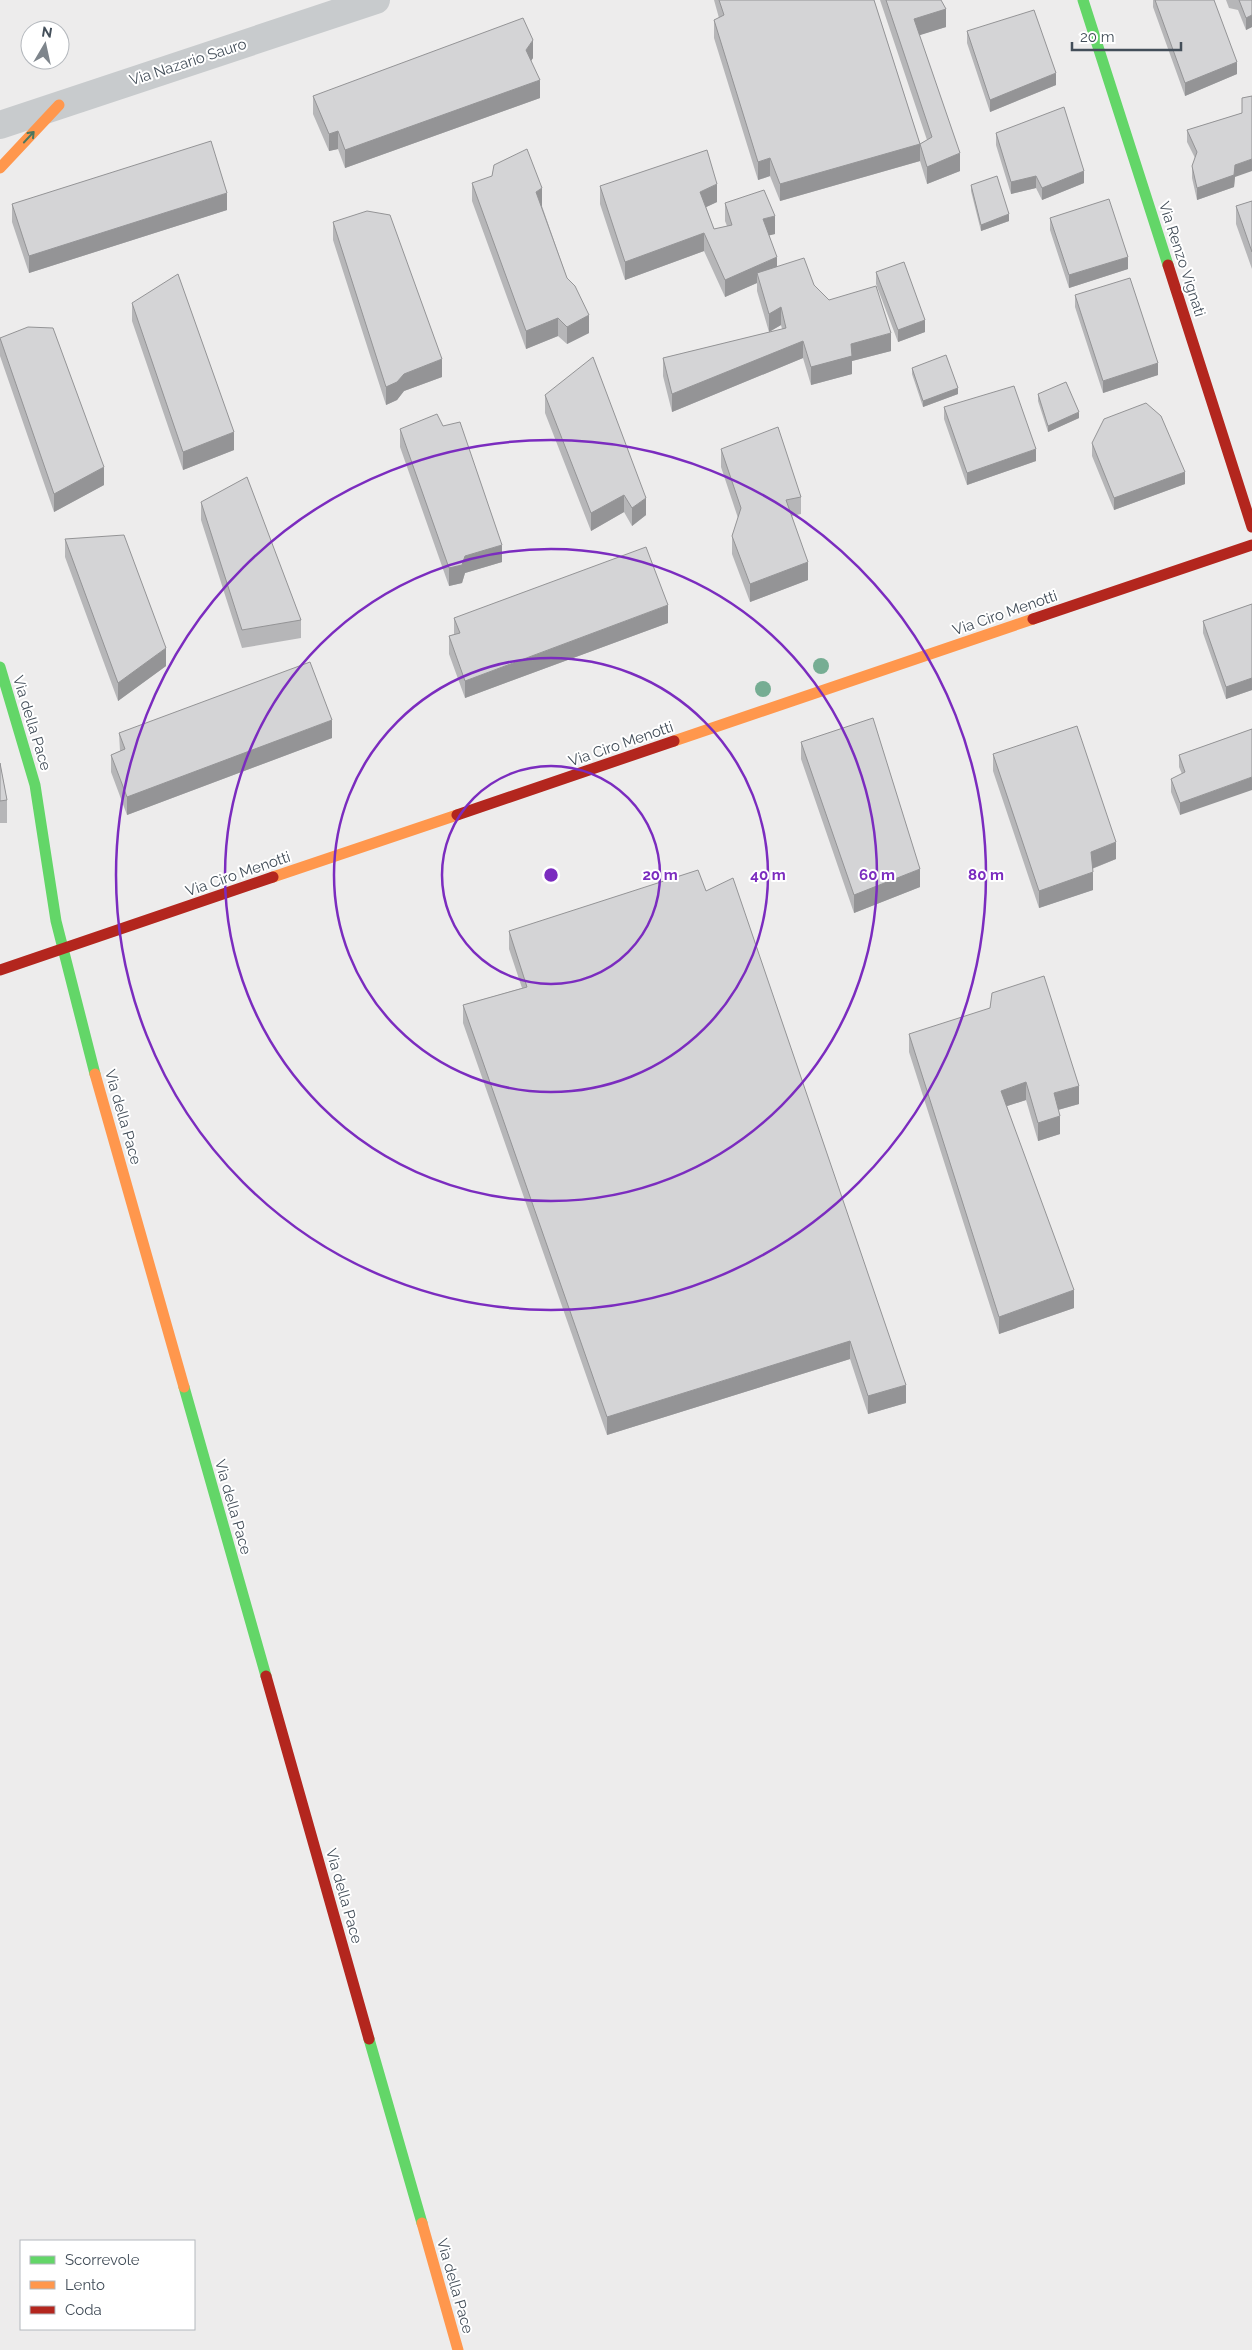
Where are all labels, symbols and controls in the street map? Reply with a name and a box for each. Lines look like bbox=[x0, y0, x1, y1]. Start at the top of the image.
north arrow bbox=[20, 20, 70, 70]
scale bar bbox=[1072, 20, 1181, 52]
text: N bbox=[41, 23, 54, 41]
text: 20 m bbox=[1080, 28, 1115, 46]
street label: Via Nazario Sauro bbox=[127, 35, 249, 89]
one-way arrow bbox=[23, 130, 35, 143]
street label: Via Renzo Vignati bbox=[1155, 199, 1209, 319]
street label: Via Ciro Menotti bbox=[950, 587, 1060, 639]
street label: Via della Pace bbox=[9, 673, 55, 773]
street label: Via Ciro Menotti bbox=[566, 718, 676, 770]
street label: Via Ciro Menotti bbox=[183, 848, 293, 900]
centre of rings bbox=[542, 866, 560, 884]
text: 20 m bbox=[642, 866, 678, 884]
text: 40 m bbox=[750, 866, 786, 884]
text: 60 m bbox=[859, 866, 895, 884]
text: 80 m bbox=[968, 866, 1004, 884]
street label: Via della Pace bbox=[101, 1067, 145, 1167]
street label: Via della Pace bbox=[211, 1457, 255, 1557]
street label: Via della Pace bbox=[322, 1846, 366, 1946]
street label: Via della Pace bbox=[433, 2236, 477, 2336]
legend bbox=[20, 2240, 195, 2330]
text: Scorrevole bbox=[65, 2251, 140, 2269]
text: Lento bbox=[65, 2276, 105, 2294]
text: Coda bbox=[65, 2301, 102, 2319]

